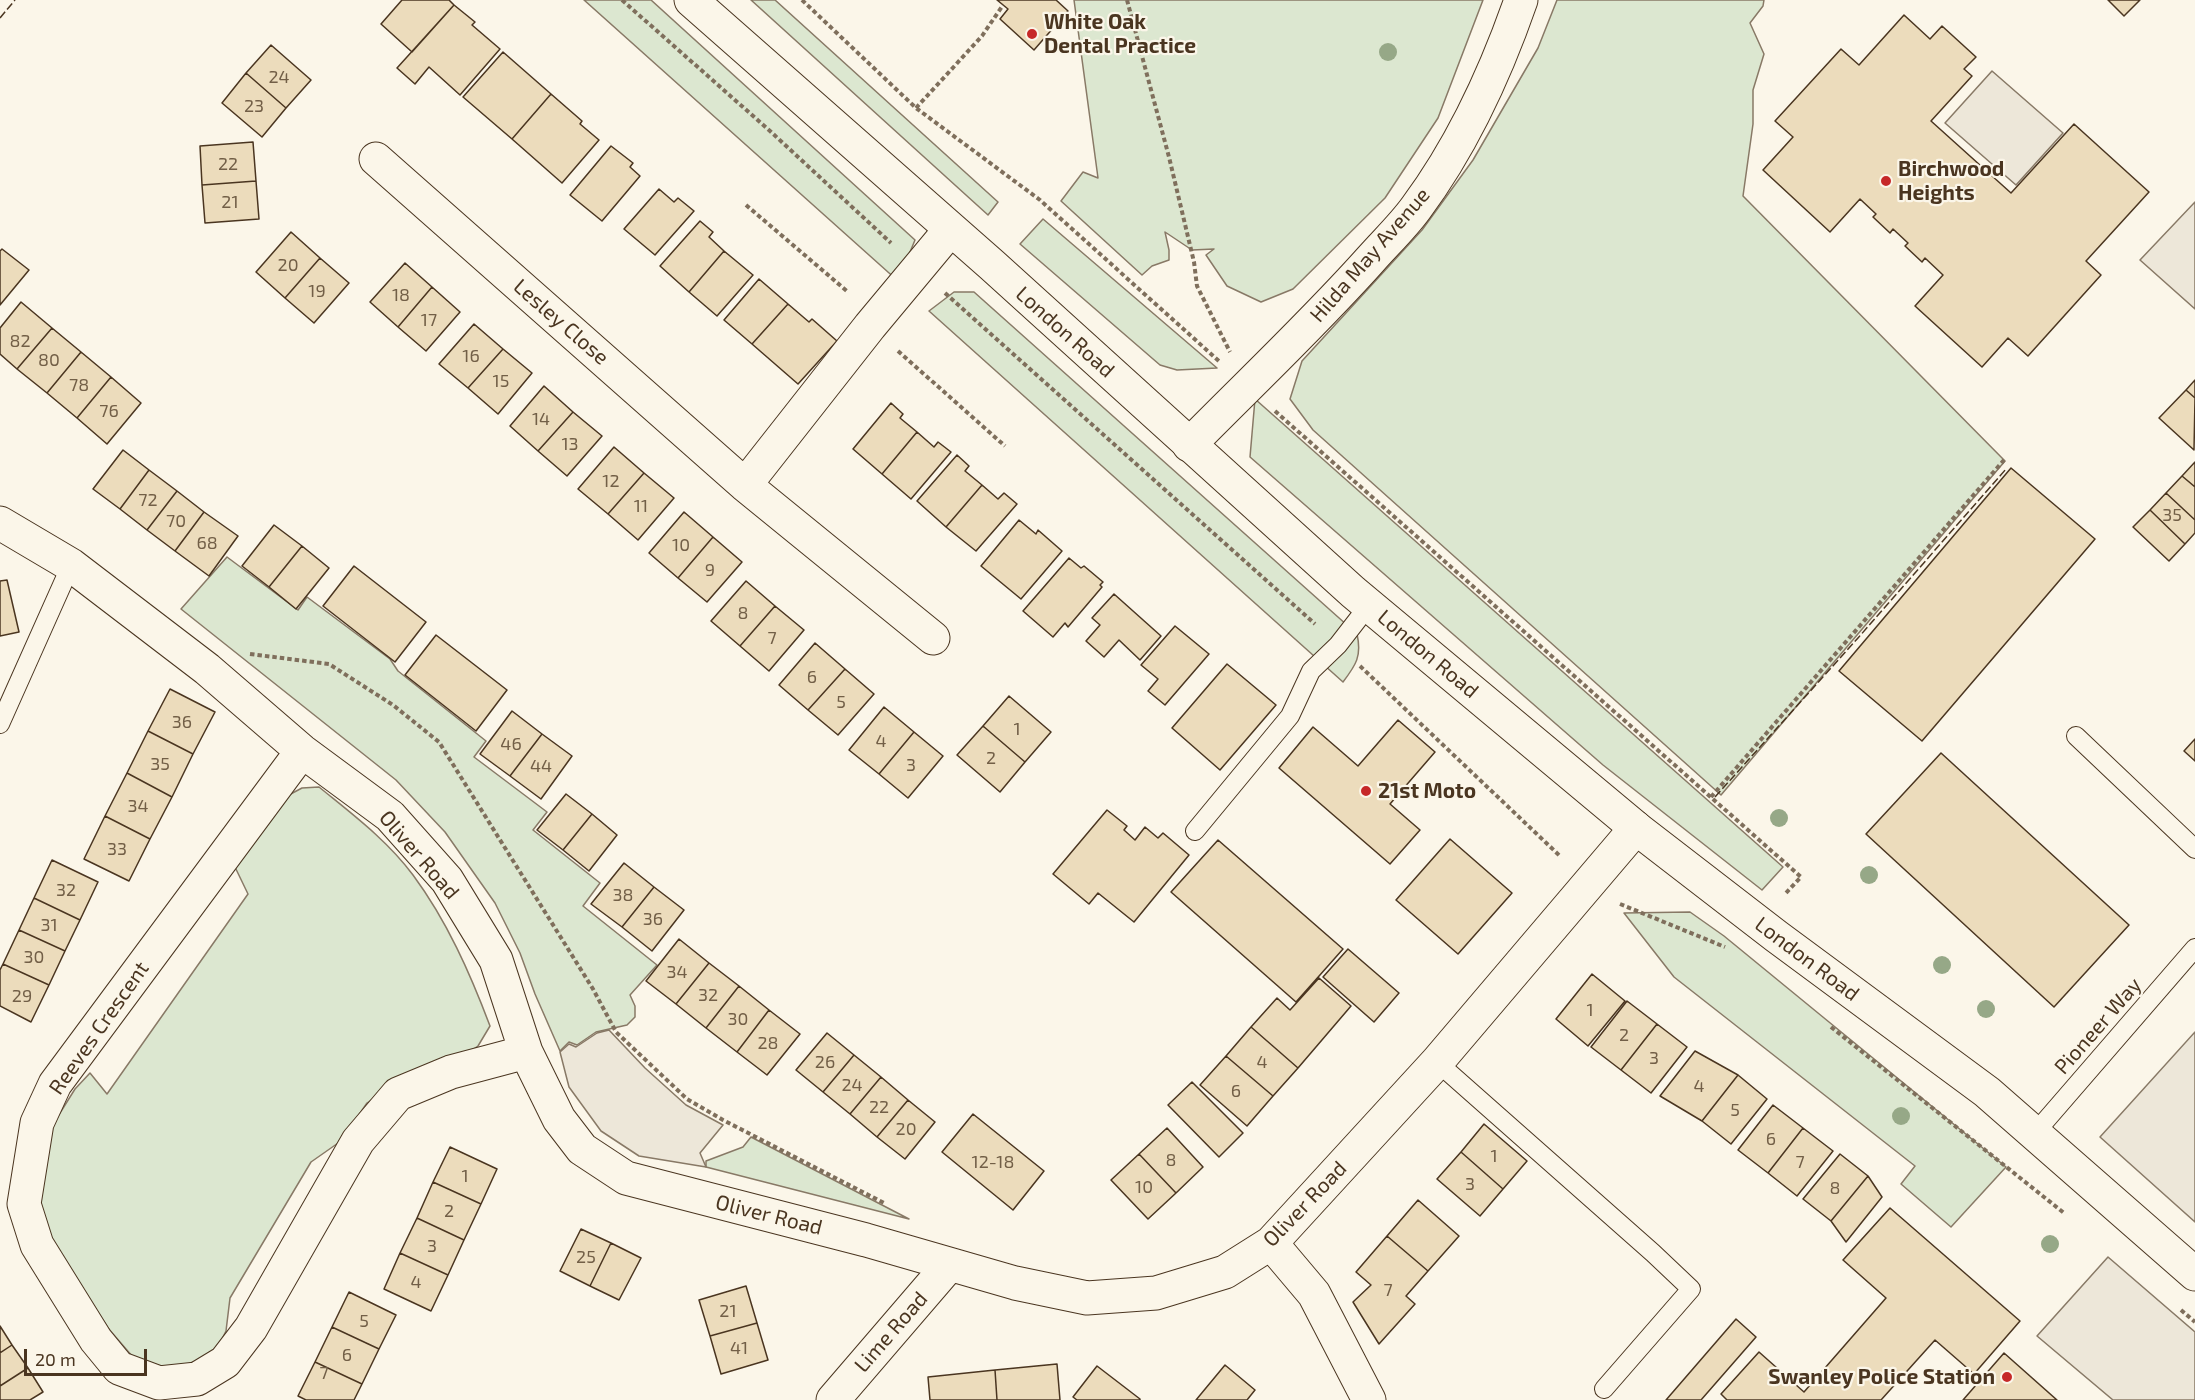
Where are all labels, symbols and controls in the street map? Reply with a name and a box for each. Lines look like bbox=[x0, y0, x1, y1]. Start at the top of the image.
place label: White Oak Dental Practice bbox=[1044, 9, 1196, 59]
marker: White Oak Dental Practice bbox=[1025, 27, 1039, 41]
house number: 24 bbox=[268, 66, 290, 88]
house number: 23 bbox=[244, 95, 264, 117]
house number: 22 bbox=[218, 153, 238, 175]
place label: Birchwood Heights bbox=[1898, 156, 2004, 206]
marker: Birchwood Heights bbox=[1879, 174, 1893, 188]
street label: Hilda May Avenue bbox=[1305, 183, 1435, 327]
house number: 21 bbox=[221, 191, 239, 213]
house number: 20 bbox=[278, 254, 298, 276]
street label: Lesley Close bbox=[508, 274, 614, 370]
house number: 19 bbox=[308, 280, 326, 302]
street label: London Road bbox=[1010, 281, 1120, 383]
house number: 18 bbox=[392, 284, 410, 306]
house number: 17 bbox=[421, 309, 437, 331]
house number: 82 bbox=[9, 330, 31, 352]
house number: 16 bbox=[462, 345, 480, 367]
house number: 80 bbox=[38, 349, 60, 371]
house number: 15 bbox=[493, 370, 509, 392]
house number: 78 bbox=[69, 374, 89, 396]
house number: 76 bbox=[99, 400, 119, 422]
house number: 14 bbox=[532, 408, 550, 430]
house number: 13 bbox=[561, 433, 579, 455]
house number: 12 bbox=[602, 470, 620, 492]
house number: 72 bbox=[138, 489, 158, 511]
house number: 11 bbox=[634, 495, 648, 517]
house number: 35 bbox=[2162, 504, 2182, 526]
house number: 70 bbox=[166, 510, 186, 532]
house number: 68 bbox=[196, 532, 218, 554]
house number: 10 bbox=[672, 534, 690, 556]
house number: 9 bbox=[705, 559, 715, 581]
house number: 8 bbox=[738, 602, 748, 624]
street label: London Road bbox=[1372, 604, 1484, 704]
house number: 7 bbox=[767, 627, 777, 649]
house number: 6 bbox=[807, 666, 817, 688]
house number: 5 bbox=[836, 691, 846, 713]
house number: 36 bbox=[172, 711, 192, 733]
house number: 1 bbox=[1013, 718, 1021, 740]
house number: 4 bbox=[875, 730, 887, 752]
house number: 46 bbox=[500, 733, 522, 755]
house number: 2 bbox=[986, 747, 996, 769]
house number: 35 bbox=[150, 753, 170, 775]
house number: 3 bbox=[906, 754, 916, 776]
house number: 44 bbox=[530, 755, 552, 777]
place label: 21st Moto bbox=[1378, 778, 1476, 804]
marker: 21st Moto bbox=[1359, 784, 1373, 798]
house number: 34 bbox=[127, 795, 149, 817]
street label: Oliver Road bbox=[374, 806, 464, 904]
house number: 33 bbox=[107, 838, 127, 860]
house number: 32 bbox=[56, 879, 76, 901]
house number: 38 bbox=[613, 884, 633, 906]
house number: 36 bbox=[643, 908, 663, 930]
street label: London Road bbox=[1750, 912, 1864, 1006]
house number: 31 bbox=[40, 914, 58, 936]
house number: 30 bbox=[24, 946, 44, 968]
street label: Reeves Crescent bbox=[44, 957, 154, 1099]
house number: 34 bbox=[666, 961, 688, 983]
street label: Pioneer Way bbox=[2049, 973, 2147, 1079]
house number: 32 bbox=[698, 984, 718, 1006]
house number: 29 bbox=[12, 985, 32, 1007]
house number: 1 bbox=[1586, 999, 1594, 1021]
house number: 30 bbox=[728, 1008, 748, 1030]
house number: 2 bbox=[1619, 1024, 1629, 1046]
house number: 28 bbox=[757, 1032, 779, 1054]
house number: 3 bbox=[1649, 1047, 1659, 1069]
house number: 26 bbox=[815, 1051, 835, 1073]
house number: 4 bbox=[1256, 1051, 1268, 1073]
house number: 24 bbox=[841, 1074, 863, 1096]
house number: 4 bbox=[1693, 1075, 1705, 1097]
house number: 6 bbox=[1231, 1080, 1241, 1102]
house number: 22 bbox=[869, 1096, 889, 1118]
house number: 5 bbox=[1730, 1099, 1740, 1121]
house number: 20 bbox=[896, 1118, 916, 1140]
house number: 6 bbox=[1766, 1128, 1776, 1150]
house number: 1 bbox=[1490, 1145, 1498, 1167]
house number: 8 bbox=[1166, 1149, 1176, 1171]
house number: 12-18 bbox=[972, 1151, 1014, 1173]
house number: 7 bbox=[1795, 1151, 1805, 1173]
street label: Oliver Road bbox=[1258, 1156, 1352, 1252]
house number: 1 bbox=[461, 1165, 469, 1187]
house number: 3 bbox=[1465, 1173, 1475, 1195]
house number: 10 bbox=[1135, 1176, 1153, 1198]
house number: 8 bbox=[1830, 1177, 1840, 1199]
street label: Oliver Road bbox=[713, 1190, 825, 1240]
house number: 2 bbox=[444, 1200, 454, 1222]
house number: 3 bbox=[427, 1235, 437, 1257]
house number: 25 bbox=[576, 1246, 596, 1268]
house number: 4 bbox=[410, 1271, 422, 1293]
house number: 7 bbox=[1383, 1279, 1393, 1301]
street label: Lime Road bbox=[849, 1286, 933, 1378]
house number: 21 bbox=[719, 1300, 737, 1322]
house number: 5 bbox=[359, 1310, 369, 1332]
scale bar bbox=[27, 1337, 150, 1375]
house number: 41 bbox=[730, 1337, 748, 1359]
house number: 6 bbox=[342, 1344, 352, 1366]
text: 20 m bbox=[35, 1348, 76, 1370]
house number: 7 bbox=[319, 1362, 329, 1384]
place label: Swanley Police Station bbox=[1768, 1364, 1995, 1390]
marker: Swanley Police Station bbox=[2000, 1370, 2014, 1384]

